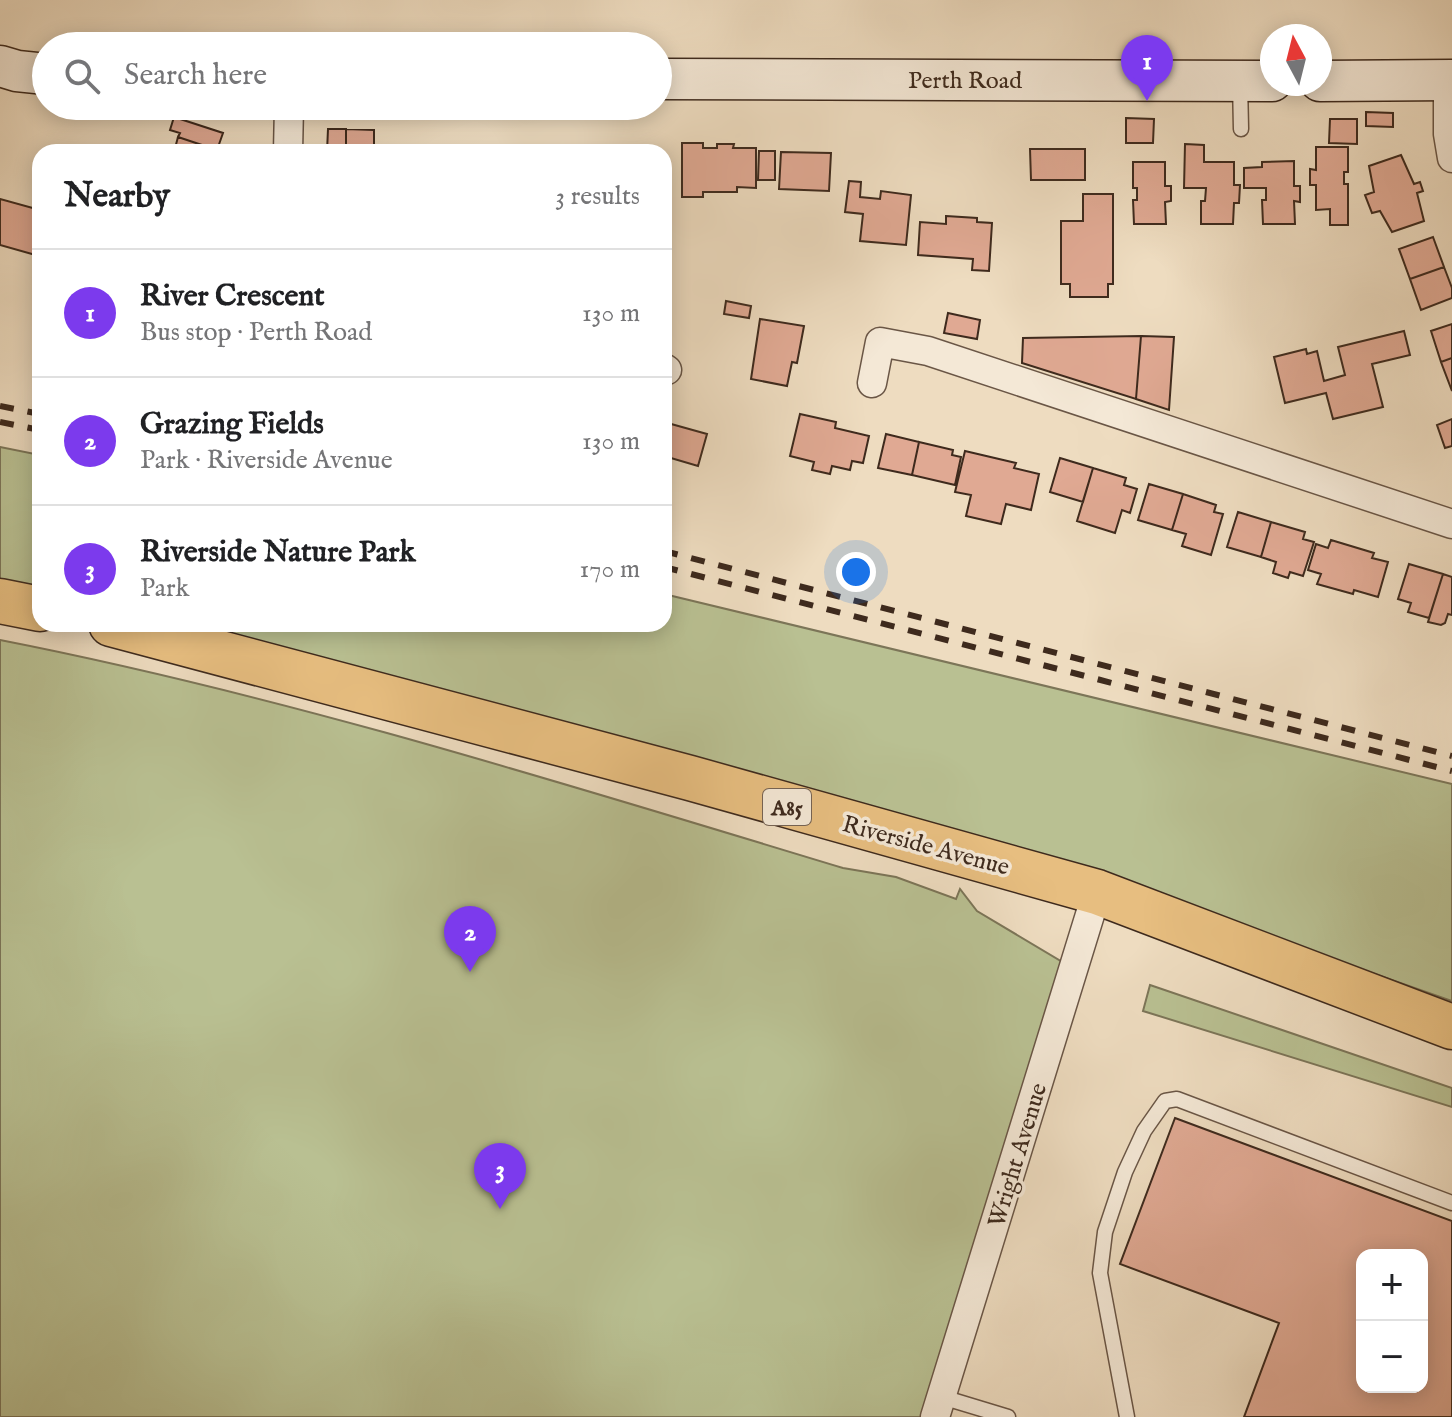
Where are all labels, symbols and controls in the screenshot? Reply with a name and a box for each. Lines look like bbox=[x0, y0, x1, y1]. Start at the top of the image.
north arrow bbox=[1260, 24, 1332, 96]
search box bbox=[32, 32, 672, 120]
pin: 1 bbox=[1121, 35, 1173, 101]
icon: search bbox=[60, 54, 104, 98]
text: Search here bbox=[124, 57, 267, 95]
street label: Perth Road bbox=[908, 66, 1022, 97]
text: Nearby bbox=[64, 175, 170, 218]
text: 3 results bbox=[555, 180, 640, 213]
text: River Crescent bbox=[140, 278, 325, 316]
text: 1 bbox=[85, 297, 95, 330]
text: 130 m bbox=[582, 297, 640, 330]
text: Bus stop · Perth Road bbox=[140, 316, 372, 349]
text: Grazing Fields bbox=[140, 406, 324, 444]
text: 2 bbox=[84, 425, 96, 458]
text: 130 m bbox=[582, 425, 640, 458]
text: Park · Riverside Avenue bbox=[140, 444, 393, 477]
text: Riverside Nature Park bbox=[140, 534, 416, 572]
your location bbox=[836, 552, 876, 592]
text: 3 bbox=[85, 553, 95, 586]
text: 170 m bbox=[580, 553, 640, 586]
text: Park bbox=[140, 572, 189, 605]
road number: A85 bbox=[763, 789, 811, 825]
street label: Riverside Avenue bbox=[839, 809, 1013, 884]
pin: 2 bbox=[444, 906, 496, 972]
street label: Wright Avenue bbox=[982, 1079, 1055, 1231]
pin: 3 bbox=[474, 1143, 526, 1209]
map controls bbox=[1356, 1249, 1428, 1393]
button: + bbox=[1356, 1249, 1428, 1321]
button: − bbox=[1356, 1321, 1428, 1393]

